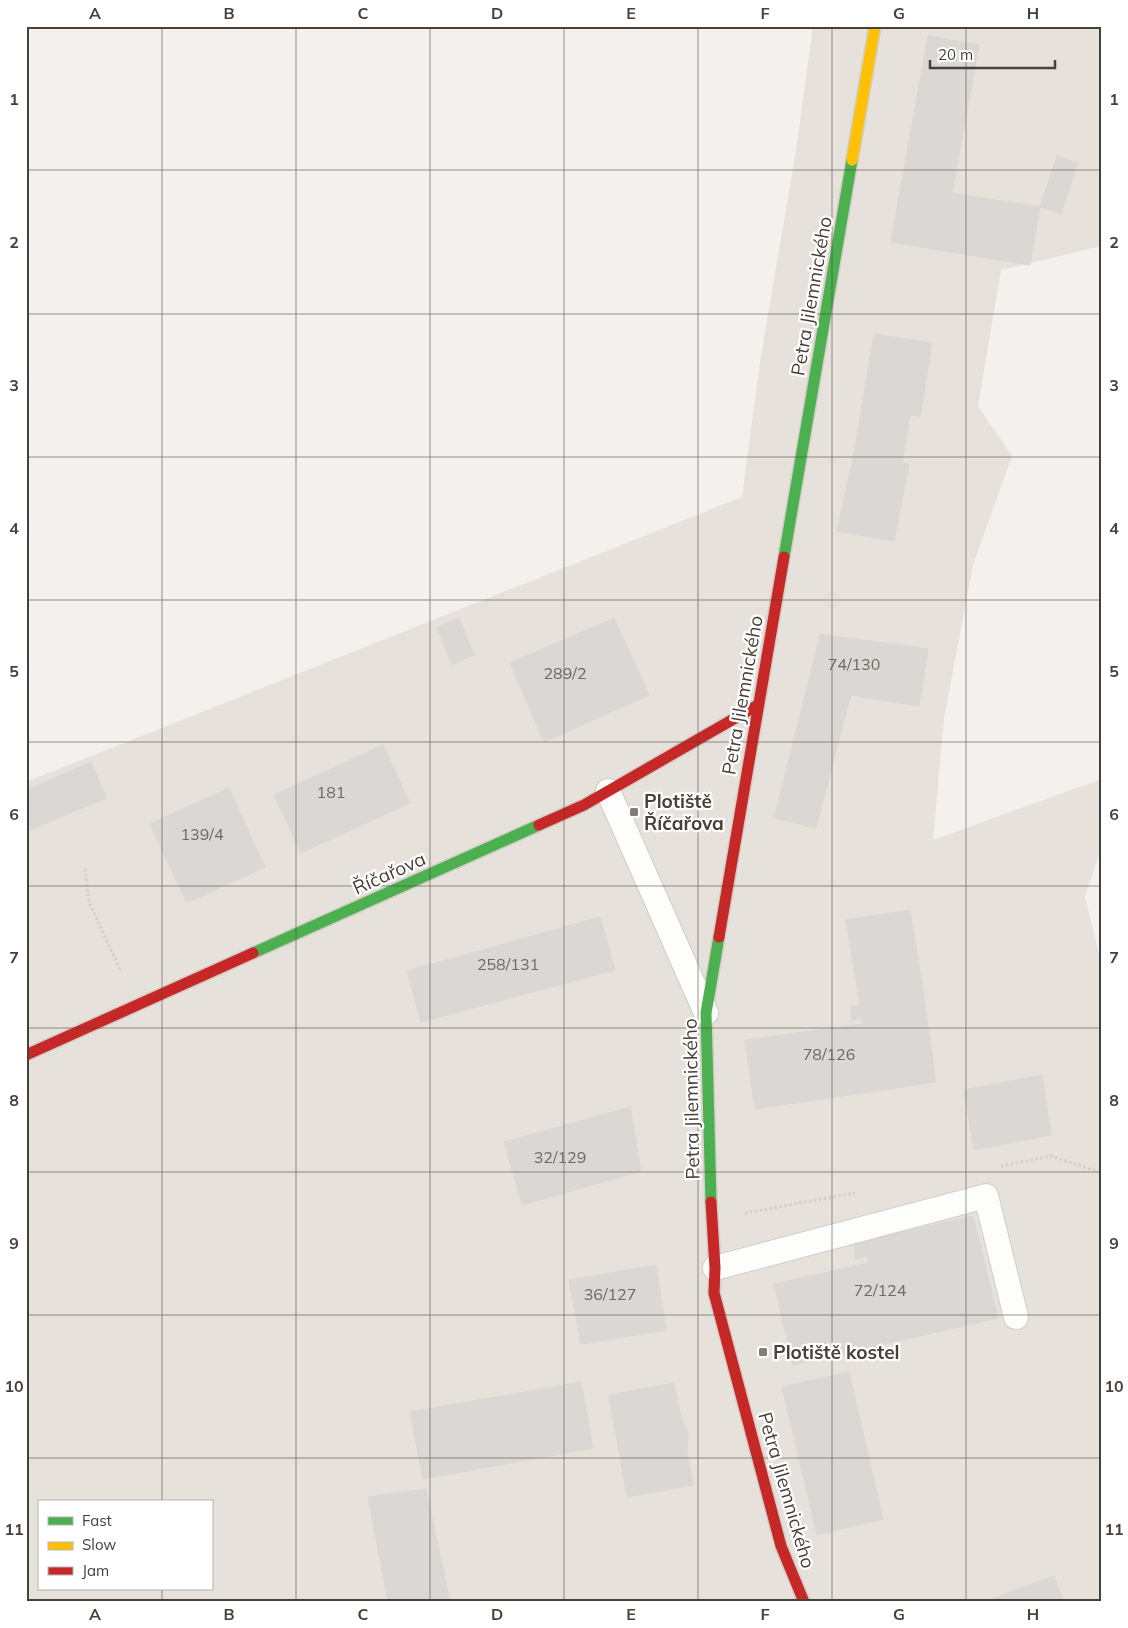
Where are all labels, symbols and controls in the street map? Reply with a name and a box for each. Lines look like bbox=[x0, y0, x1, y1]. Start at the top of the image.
text: A bbox=[89, 3, 101, 23]
text: B bbox=[223, 3, 235, 23]
text: C bbox=[358, 3, 369, 23]
text: D bbox=[491, 3, 503, 23]
text: E bbox=[626, 3, 636, 23]
text: F bbox=[760, 3, 770, 23]
text: G bbox=[893, 3, 905, 23]
text: H bbox=[1027, 3, 1039, 23]
scale bar bbox=[930, 38, 1056, 70]
text: 20 m bbox=[938, 45, 973, 64]
text: 1 bbox=[9, 89, 19, 109]
text: 1 bbox=[1109, 89, 1119, 109]
street label: Petra Jilemnického bbox=[785, 214, 837, 378]
text: 2 bbox=[9, 232, 19, 252]
text: 2 bbox=[1109, 232, 1119, 252]
text: 3 bbox=[9, 375, 19, 395]
text: 3 bbox=[1109, 375, 1119, 395]
text: 4 bbox=[9, 518, 19, 538]
text: 4 bbox=[1109, 518, 1119, 538]
street label: Petra Jilemnického bbox=[716, 613, 768, 777]
house number: 74/130 bbox=[828, 654, 880, 674]
text: 5 bbox=[9, 661, 19, 681]
text: 5 bbox=[1109, 661, 1119, 681]
house number: 289/2 bbox=[544, 663, 586, 683]
house number: 181 bbox=[317, 782, 345, 802]
place label: Plotiště Říčařova bbox=[644, 789, 724, 835]
text: 6 bbox=[9, 804, 19, 824]
text: 6 bbox=[1109, 804, 1119, 824]
marker: Plotiště Říčařova bbox=[628, 806, 640, 818]
house number: 139/4 bbox=[181, 824, 224, 844]
street label: Říčařova bbox=[349, 846, 429, 900]
text: 7 bbox=[9, 947, 19, 967]
text: 7 bbox=[1109, 947, 1119, 967]
house number: 258/131 bbox=[477, 954, 539, 974]
street label: Petra Jilemnického bbox=[678, 1018, 704, 1180]
house number: 78/126 bbox=[803, 1044, 855, 1064]
text: 8 bbox=[9, 1090, 19, 1110]
text: 8 bbox=[1109, 1090, 1119, 1110]
house number: 32/129 bbox=[534, 1147, 586, 1167]
text: 9 bbox=[9, 1233, 19, 1253]
text: 9 bbox=[1109, 1233, 1119, 1253]
house number: 72/124 bbox=[854, 1280, 907, 1300]
house number: 36/127 bbox=[584, 1284, 636, 1304]
place label: Plotiště kostel bbox=[773, 1340, 900, 1364]
marker: Plotiště kostel bbox=[757, 1346, 769, 1358]
text: 10 bbox=[4, 1376, 24, 1396]
text: 10 bbox=[1104, 1376, 1124, 1396]
street label: Petra Jilemnického bbox=[753, 1409, 821, 1571]
legend bbox=[38, 1500, 212, 1590]
text: Fast bbox=[82, 1511, 112, 1530]
text: 11 bbox=[4, 1519, 24, 1539]
text: 11 bbox=[1104, 1519, 1124, 1539]
text: Slow bbox=[82, 1535, 116, 1554]
text: Jam bbox=[82, 1561, 109, 1580]
text: A bbox=[89, 1604, 101, 1624]
text: B bbox=[223, 1604, 235, 1624]
text: C bbox=[358, 1604, 369, 1624]
text: D bbox=[491, 1604, 503, 1624]
text: E bbox=[626, 1604, 636, 1624]
text: F bbox=[760, 1604, 770, 1624]
text: G bbox=[893, 1604, 905, 1624]
text: H bbox=[1027, 1604, 1039, 1624]

